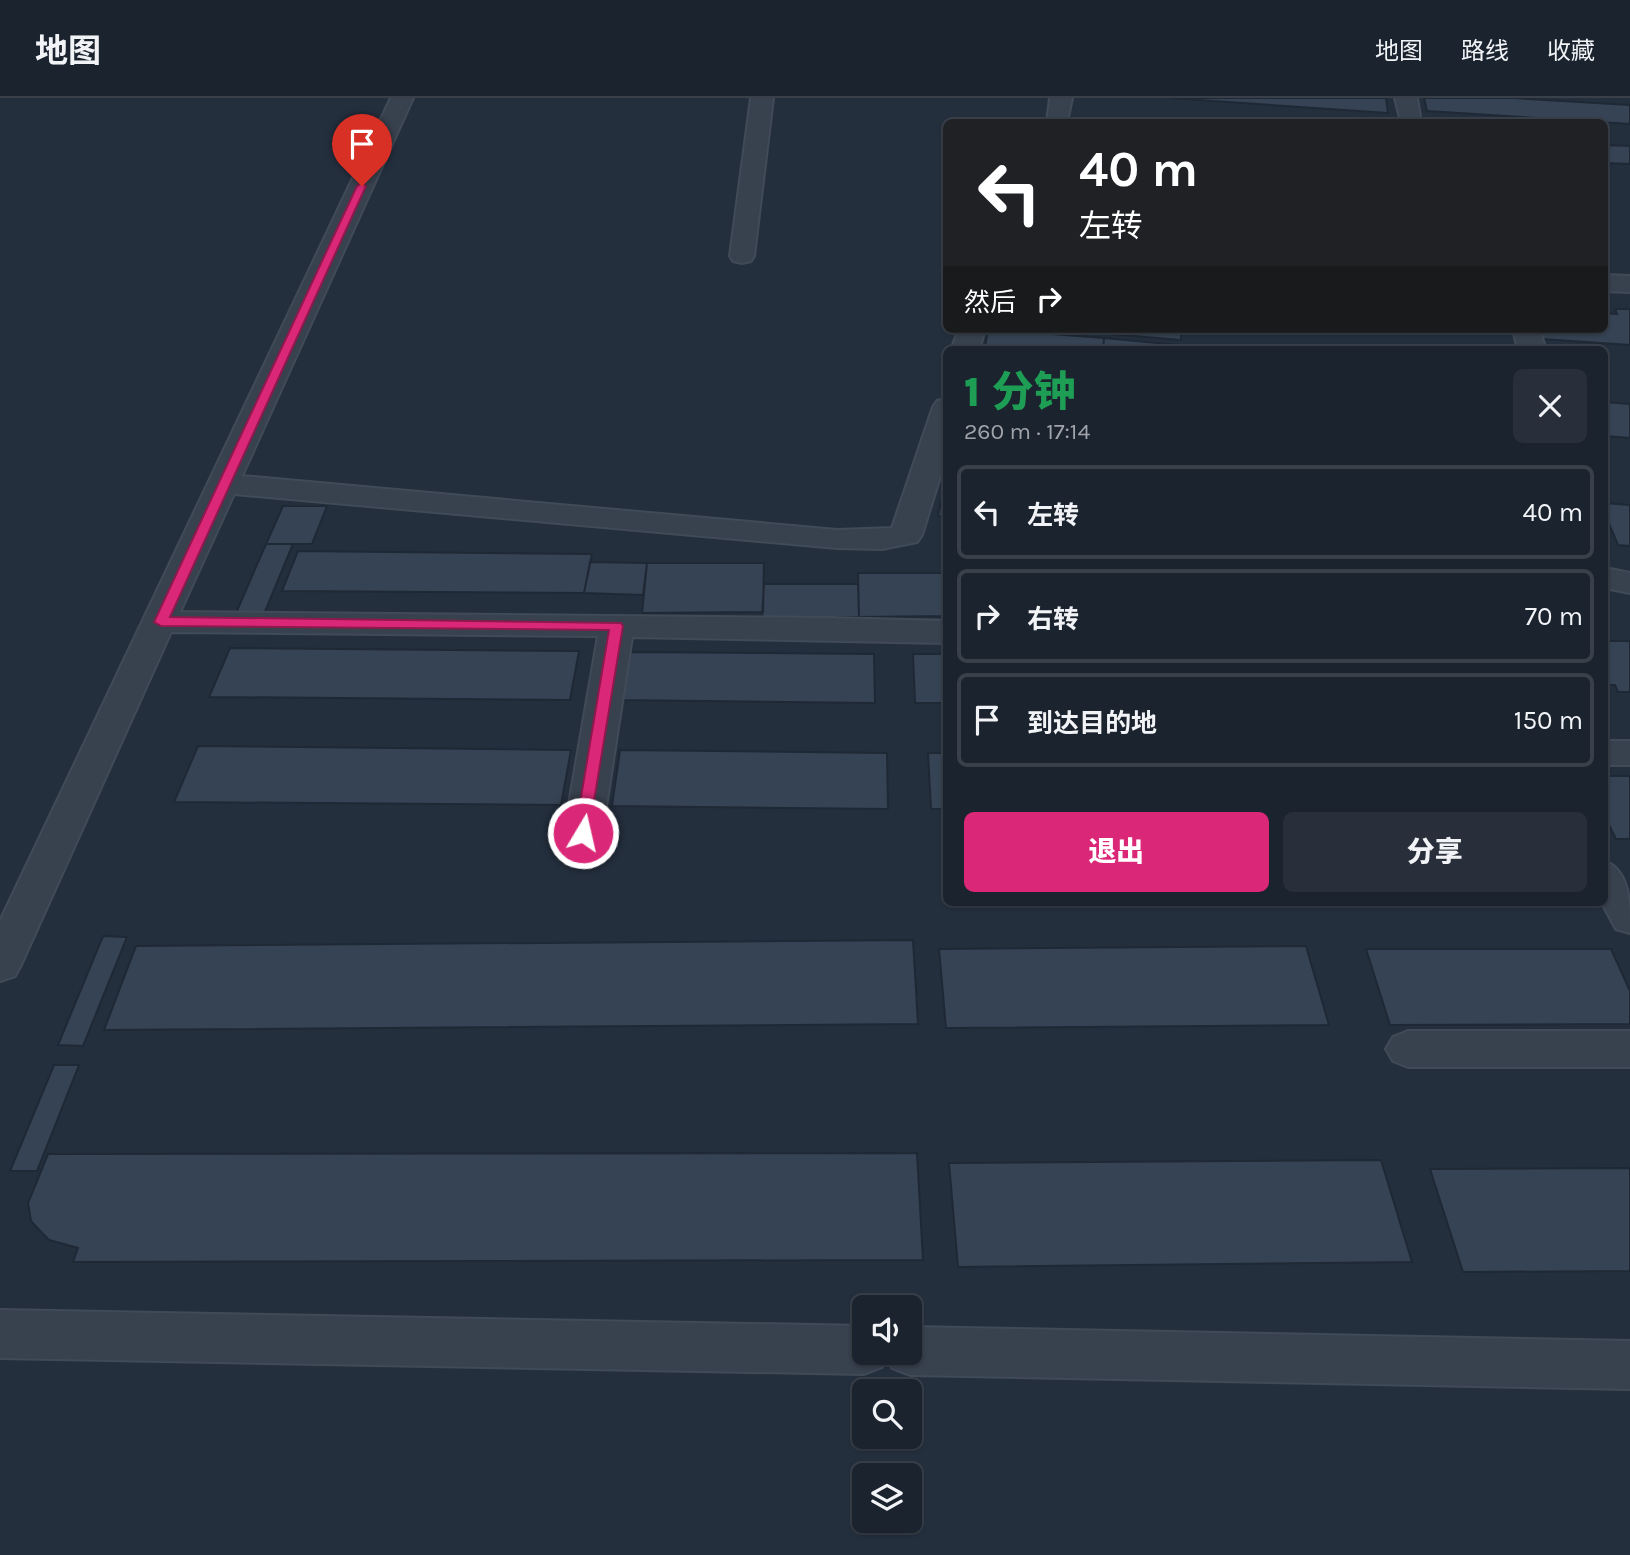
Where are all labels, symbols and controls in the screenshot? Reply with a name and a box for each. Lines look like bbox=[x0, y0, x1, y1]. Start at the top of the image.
text: 地图 bbox=[35, 32, 101, 70]
text: 地图 bbox=[1375, 37, 1423, 65]
text: 路线 bbox=[1461, 37, 1509, 65]
text: 收藏 bbox=[1547, 37, 1595, 65]
pin bbox=[332, 114, 392, 186]
icon: arrive bbox=[343, 125, 381, 163]
text: 40 m bbox=[1079, 141, 1198, 198]
icon: left bbox=[964, 147, 1055, 238]
text: 左转 bbox=[1079, 208, 1143, 245]
icon: right bbox=[1030, 280, 1068, 318]
text: 然后 bbox=[964, 287, 1016, 318]
text: 1 分钟 bbox=[964, 367, 1075, 417]
button: close bbox=[1513, 369, 1587, 443]
text: 260 m · 17:14 bbox=[964, 418, 1090, 445]
icon: left bbox=[968, 493, 1006, 531]
text: 40 m bbox=[1523, 497, 1583, 528]
text: 左转 bbox=[1027, 500, 1079, 531]
icon: right bbox=[968, 597, 1006, 635]
text: 70 m bbox=[1525, 601, 1583, 632]
text: 右转 bbox=[1027, 604, 1079, 635]
icon: arrive bbox=[968, 701, 1006, 739]
text: 150 m bbox=[1514, 705, 1583, 736]
text: 到达目的地 bbox=[1027, 708, 1157, 739]
position arrow bbox=[546, 796, 620, 870]
button: 退出 bbox=[964, 812, 1269, 892]
button: 分享 bbox=[1283, 812, 1587, 892]
map controls bbox=[852, 1295, 922, 1533]
button: sound bbox=[852, 1295, 922, 1365]
button: search bbox=[852, 1379, 922, 1449]
button: layers bbox=[852, 1463, 922, 1533]

